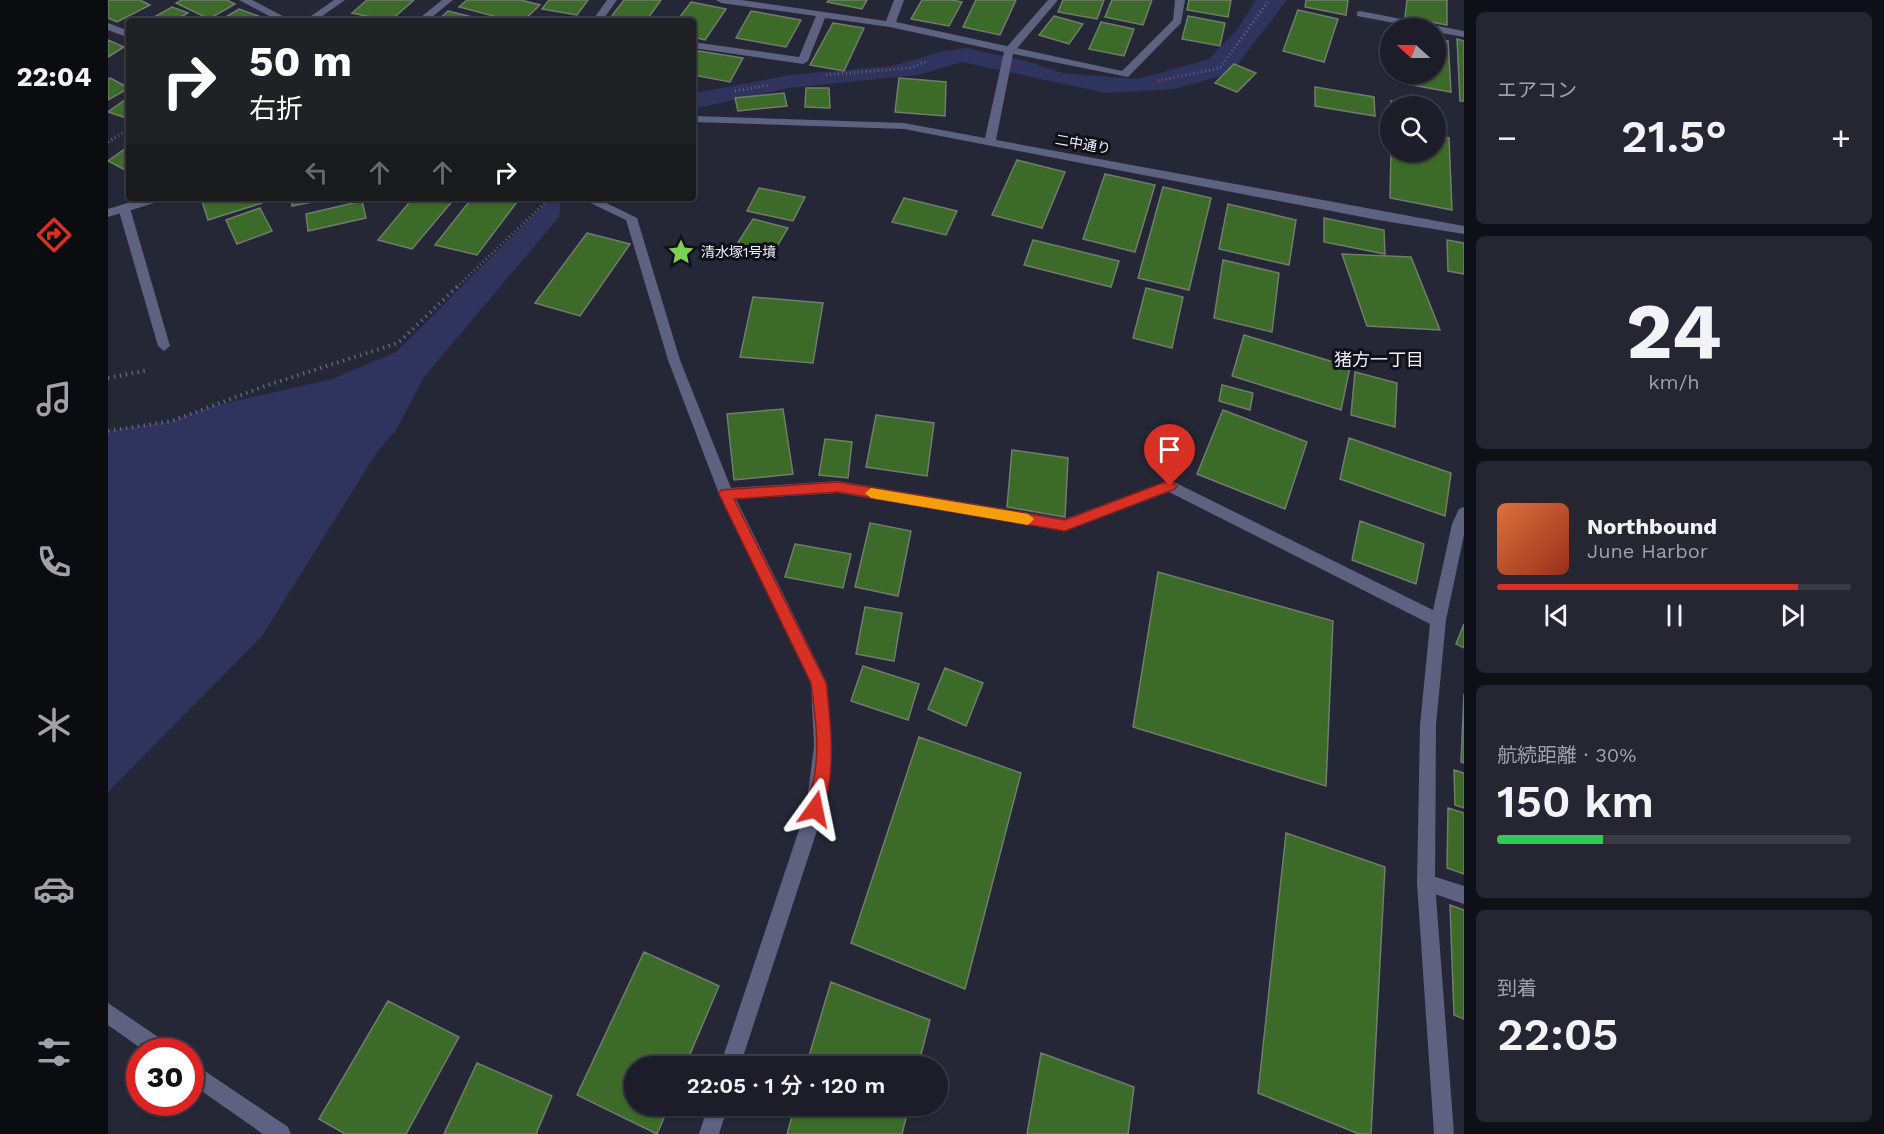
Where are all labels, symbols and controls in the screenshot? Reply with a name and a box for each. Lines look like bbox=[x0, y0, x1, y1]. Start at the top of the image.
north arrow bbox=[1380, 18, 1446, 84]
map controls bbox=[1380, 18, 1446, 162]
text: 50 m bbox=[249, 37, 352, 86]
icon: right bbox=[150, 42, 228, 120]
text: 22:04 bbox=[16, 61, 92, 93]
text: エアコン bbox=[1497, 78, 1577, 102]
text: 右折 bbox=[249, 93, 303, 125]
button: search bbox=[1380, 96, 1446, 162]
text: 21.5° bbox=[1621, 110, 1727, 163]
text: − bbox=[1497, 118, 1517, 157]
text: + bbox=[1831, 118, 1851, 157]
street label: 二中通り bbox=[1054, 131, 1112, 157]
icon: left bbox=[300, 156, 333, 189]
icon: ahead bbox=[363, 156, 396, 189]
icon: ahead bbox=[426, 156, 459, 189]
icon: right bbox=[489, 156, 522, 189]
icon: directions bbox=[33, 214, 75, 256]
place icon: 清水塚1号墳 bbox=[666, 237, 696, 267]
place label: 清水塚1号墳 bbox=[701, 244, 776, 260]
text: 24 bbox=[1626, 285, 1722, 377]
district label: 猪方一丁目 bbox=[1334, 349, 1424, 370]
text: km/h bbox=[1648, 370, 1700, 394]
icon: music bbox=[33, 378, 75, 420]
pin bbox=[1144, 424, 1195, 486]
icon: arrive bbox=[1153, 433, 1186, 466]
text: Northbound bbox=[1587, 514, 1717, 539]
text: June Harbor bbox=[1587, 539, 1708, 563]
icon: phone bbox=[33, 541, 75, 583]
icon: previous bbox=[1540, 599, 1573, 632]
icon: pause bbox=[1658, 599, 1691, 632]
icon: next bbox=[1776, 599, 1809, 632]
icon: climate bbox=[33, 704, 75, 746]
text: 航続距離 · 30% bbox=[1497, 743, 1636, 767]
text: 150 km bbox=[1497, 775, 1654, 828]
position arrow bbox=[783, 777, 847, 841]
icon: car bbox=[33, 868, 75, 910]
text: 到着 bbox=[1497, 976, 1537, 1000]
text: 22:05 bbox=[1497, 1008, 1618, 1061]
icon: filters bbox=[33, 1031, 75, 1073]
speed limit sign: 30 bbox=[126, 1038, 204, 1116]
text: 22:05 · 1 分 · 120 m bbox=[687, 1073, 885, 1098]

